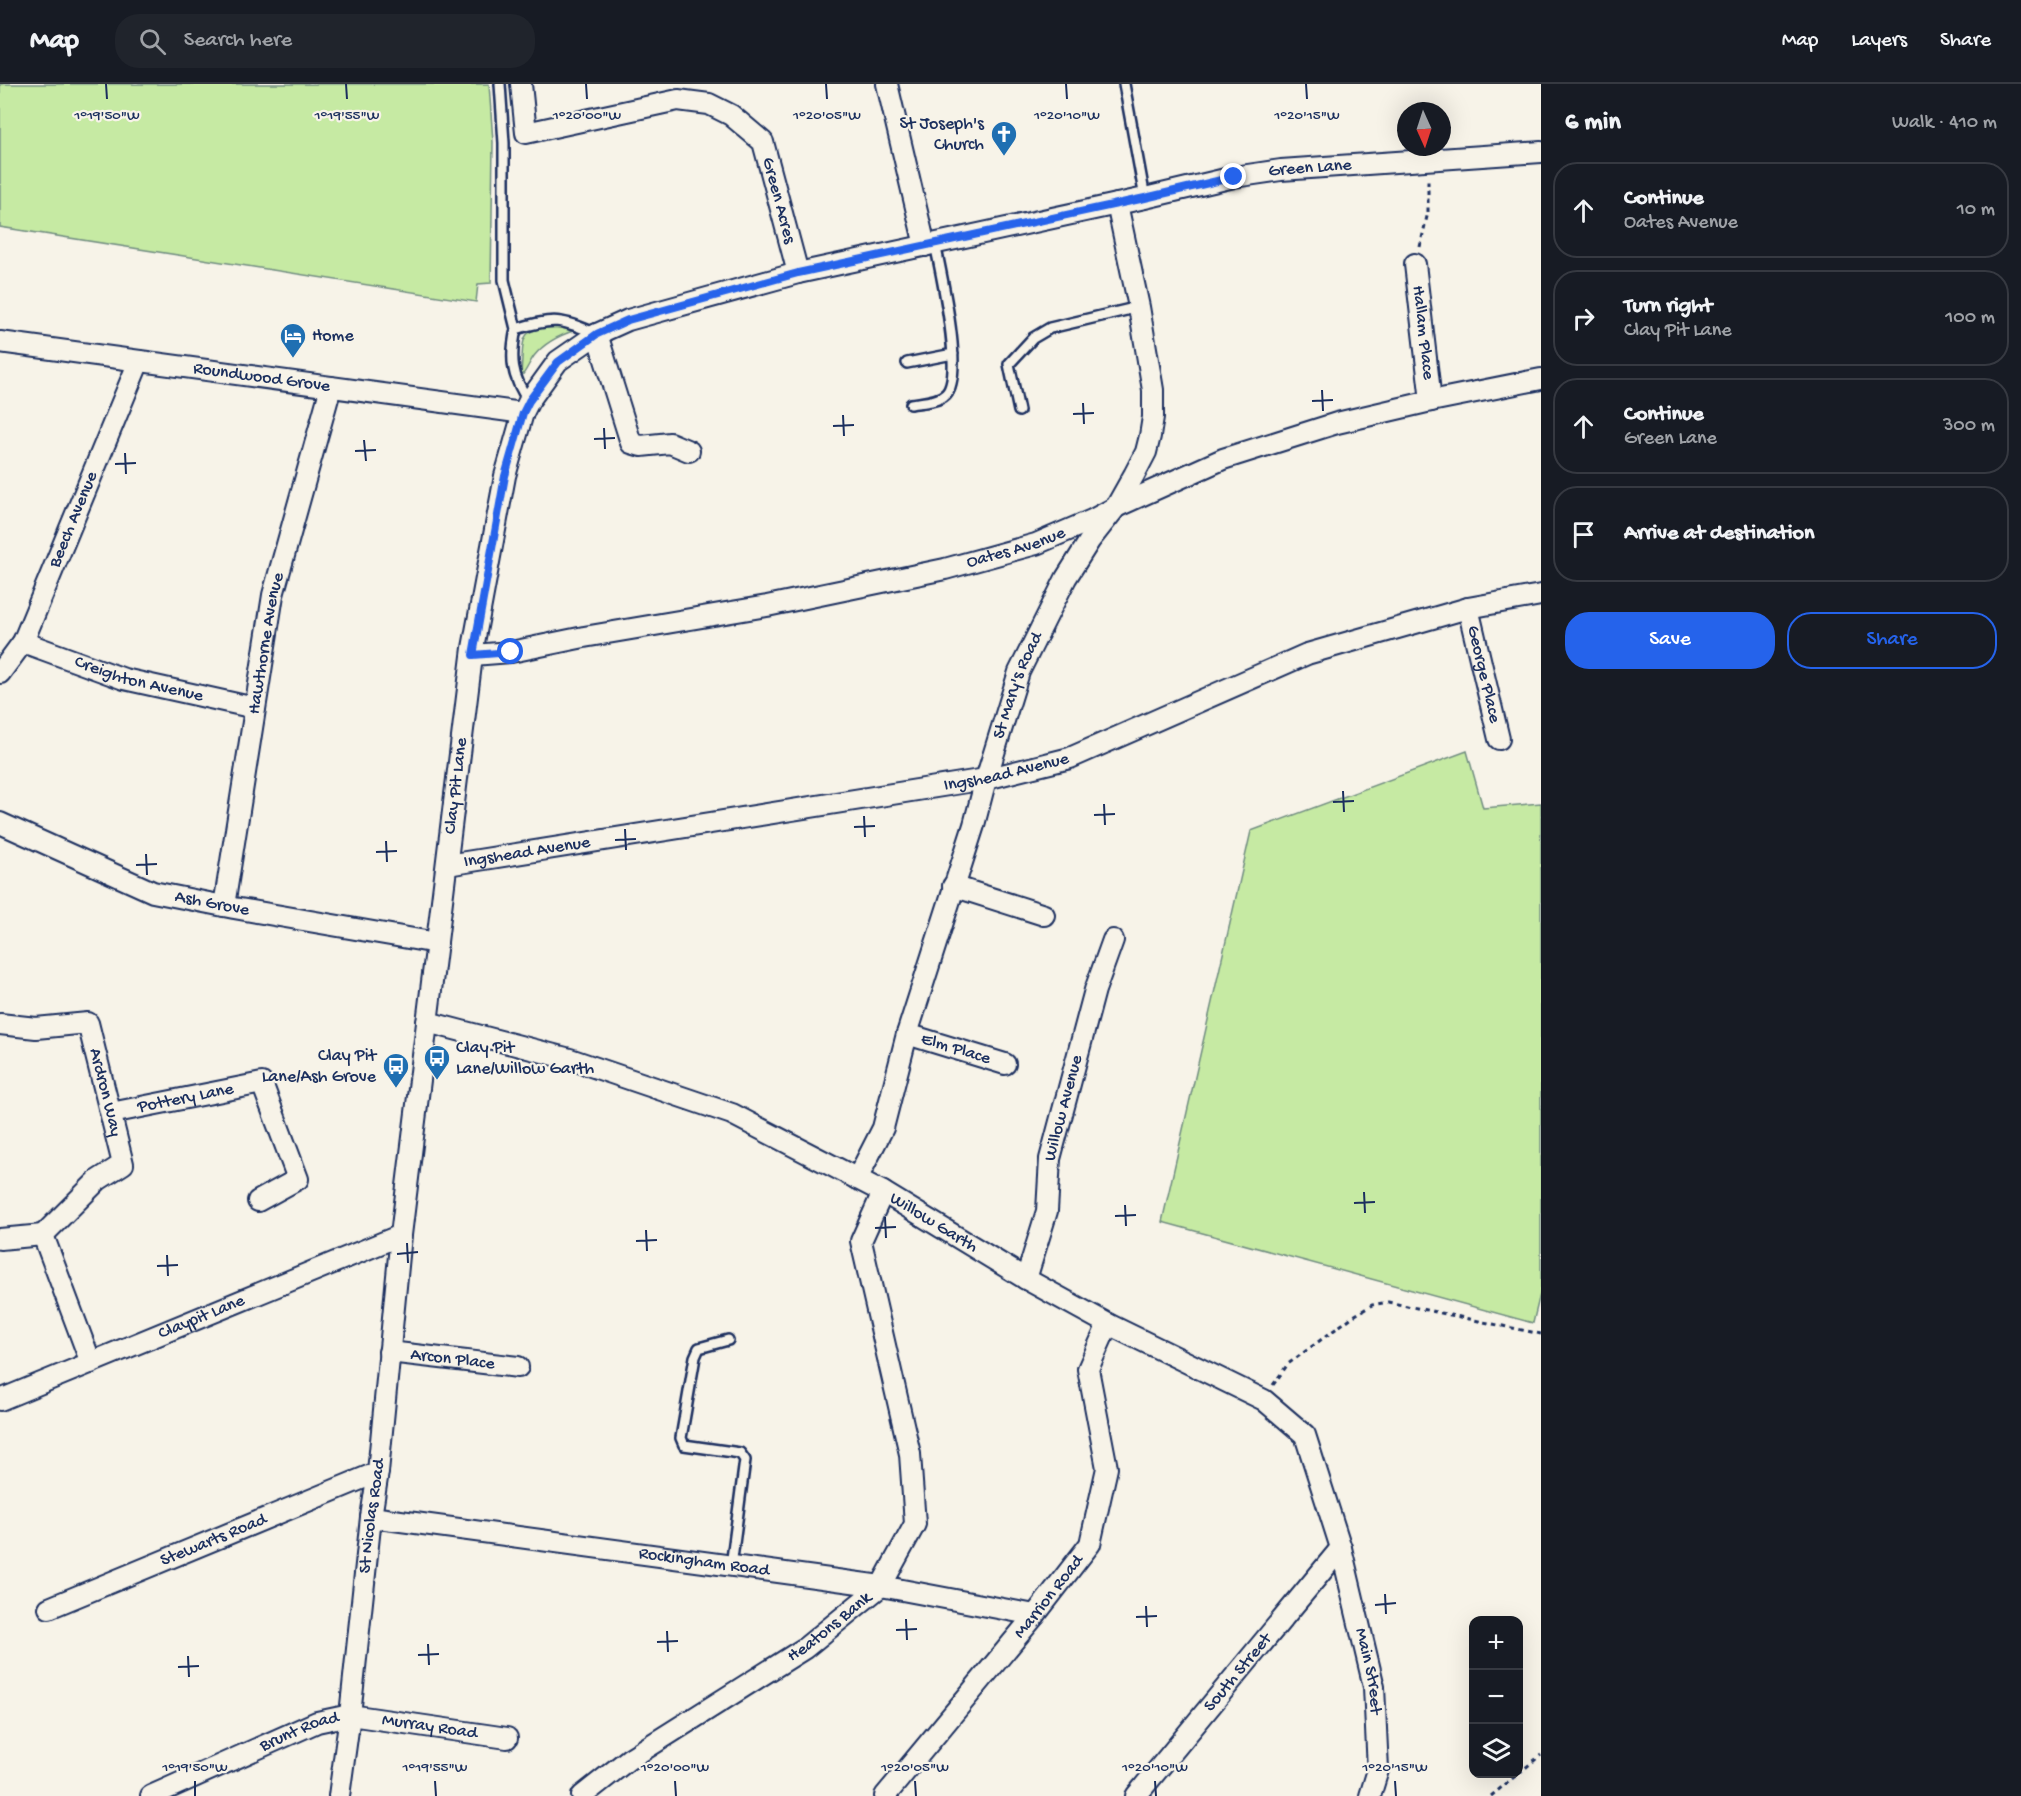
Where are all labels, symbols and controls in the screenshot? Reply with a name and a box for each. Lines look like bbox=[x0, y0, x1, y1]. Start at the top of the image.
search box bbox=[115, 14, 535, 68]
text: Map bbox=[30, 25, 79, 58]
icon: search bbox=[136, 25, 169, 58]
text: Search here bbox=[184, 28, 292, 54]
text: Map bbox=[1782, 29, 1818, 54]
text: Layers bbox=[1851, 29, 1907, 54]
text: Share bbox=[1940, 29, 1991, 54]
north arrow bbox=[1397, 102, 1451, 156]
text: 1°19'50"W bbox=[73, 107, 140, 125]
text: 1°19'55"W bbox=[314, 107, 380, 125]
text: 1°20'00"W bbox=[552, 107, 621, 125]
text: 1°20'05"W bbox=[792, 107, 861, 125]
text: 1°20'10"W bbox=[1033, 107, 1100, 125]
text: 1°20'15"W bbox=[1273, 107, 1340, 125]
text: 6 min bbox=[1565, 108, 1621, 139]
text: Walk · 410 m bbox=[1892, 112, 1997, 135]
place label: St Joseph's Church bbox=[900, 114, 985, 156]
church icon: St Joseph's Church bbox=[989, 119, 1019, 157]
street label: Green Acres bbox=[757, 155, 800, 247]
street label: Green Lane bbox=[1267, 155, 1353, 182]
route end bbox=[1220, 163, 1246, 189]
text: Continue bbox=[1624, 186, 1704, 212]
icon: ahead bbox=[1567, 194, 1600, 227]
text: 10 m bbox=[1957, 199, 1995, 222]
text: Oates Avenue bbox=[1624, 212, 1738, 235]
street label: Hallam Place bbox=[1407, 284, 1439, 381]
text: Turn right bbox=[1624, 294, 1712, 320]
icon: right bbox=[1567, 302, 1600, 335]
text: 100 m bbox=[1945, 307, 1995, 330]
text: Clay Pit Lane bbox=[1624, 320, 1731, 343]
hotel icon: Home bbox=[278, 321, 308, 359]
place label: Home bbox=[312, 326, 354, 347]
street label: Roundwood Grove bbox=[192, 358, 332, 397]
text: Continue bbox=[1624, 402, 1704, 428]
icon: ahead bbox=[1567, 410, 1600, 443]
text: 300 m bbox=[1943, 415, 1995, 438]
text: Green Lane bbox=[1624, 428, 1717, 451]
street label: Beech Avenue bbox=[44, 468, 103, 572]
icon: arrive bbox=[1567, 518, 1600, 551]
text: Arrive at destination bbox=[1624, 521, 1814, 547]
street label: Oates Avenue bbox=[964, 522, 1069, 573]
street label: Hawthorne Avenue bbox=[244, 570, 289, 716]
button: Save bbox=[1565, 612, 1775, 669]
button: Share bbox=[1787, 612, 1997, 669]
street label: George Place bbox=[1462, 623, 1505, 726]
street label: St Mary's Road bbox=[988, 628, 1048, 742]
route start bbox=[497, 638, 523, 664]
street label: Creighton Avenue bbox=[72, 651, 206, 707]
street label: Clay Pit Lane bbox=[440, 736, 472, 835]
street label: Ingshead Avenue bbox=[942, 748, 1072, 796]
street label: Ingshead Avenue bbox=[462, 832, 592, 873]
street label: Ash Grove bbox=[173, 886, 252, 921]
street label: Elm Place bbox=[918, 1028, 994, 1070]
place label: Clay Pit Lane/Willow Garth bbox=[456, 1038, 595, 1080]
bus stop icon: Clay Pit Lane/Willow Garth bbox=[422, 1043, 452, 1081]
street label: Ardron Way bbox=[84, 1046, 126, 1139]
place label: Clay Pit Lane/Ash Grove bbox=[262, 1046, 378, 1088]
bus stop icon: Clay Pit Lane/Ash Grove bbox=[381, 1051, 411, 1089]
street label: Willow Avenue bbox=[1039, 1052, 1088, 1163]
street label: Pottery Lane bbox=[135, 1078, 236, 1118]
street label: Willow Garth bbox=[886, 1188, 982, 1258]
street label: Claypit Lane bbox=[155, 1290, 249, 1344]
street label: Arcon Place bbox=[409, 1344, 497, 1375]
street label: St Nicolas Road bbox=[355, 1456, 390, 1574]
street label: Stewarts Road bbox=[157, 1508, 271, 1571]
street label: Rockingham Road bbox=[637, 1543, 772, 1581]
street label: Marrion Road bbox=[1009, 1550, 1089, 1643]
street label: Heatons Bank bbox=[784, 1586, 877, 1667]
map controls bbox=[1469, 1616, 1523, 1778]
button: + bbox=[1469, 1616, 1523, 1670]
street label: Main Street bbox=[1350, 1626, 1386, 1716]
street label: South Street bbox=[1199, 1628, 1278, 1716]
button: − bbox=[1469, 1670, 1523, 1724]
street label: Brunt Road bbox=[256, 1707, 342, 1757]
street label: Murray Road bbox=[381, 1709, 480, 1744]
button: layers bbox=[1469, 1724, 1523, 1778]
text: 1°19'50"W bbox=[161, 1759, 228, 1777]
text: 1°19'55"W bbox=[402, 1759, 468, 1777]
text: 1°20'00"W bbox=[640, 1759, 709, 1777]
text: 1°20'05"W bbox=[880, 1759, 949, 1777]
text: 1°20'10"W bbox=[1121, 1759, 1188, 1777]
text: 1°20'15"W bbox=[1361, 1759, 1428, 1777]

